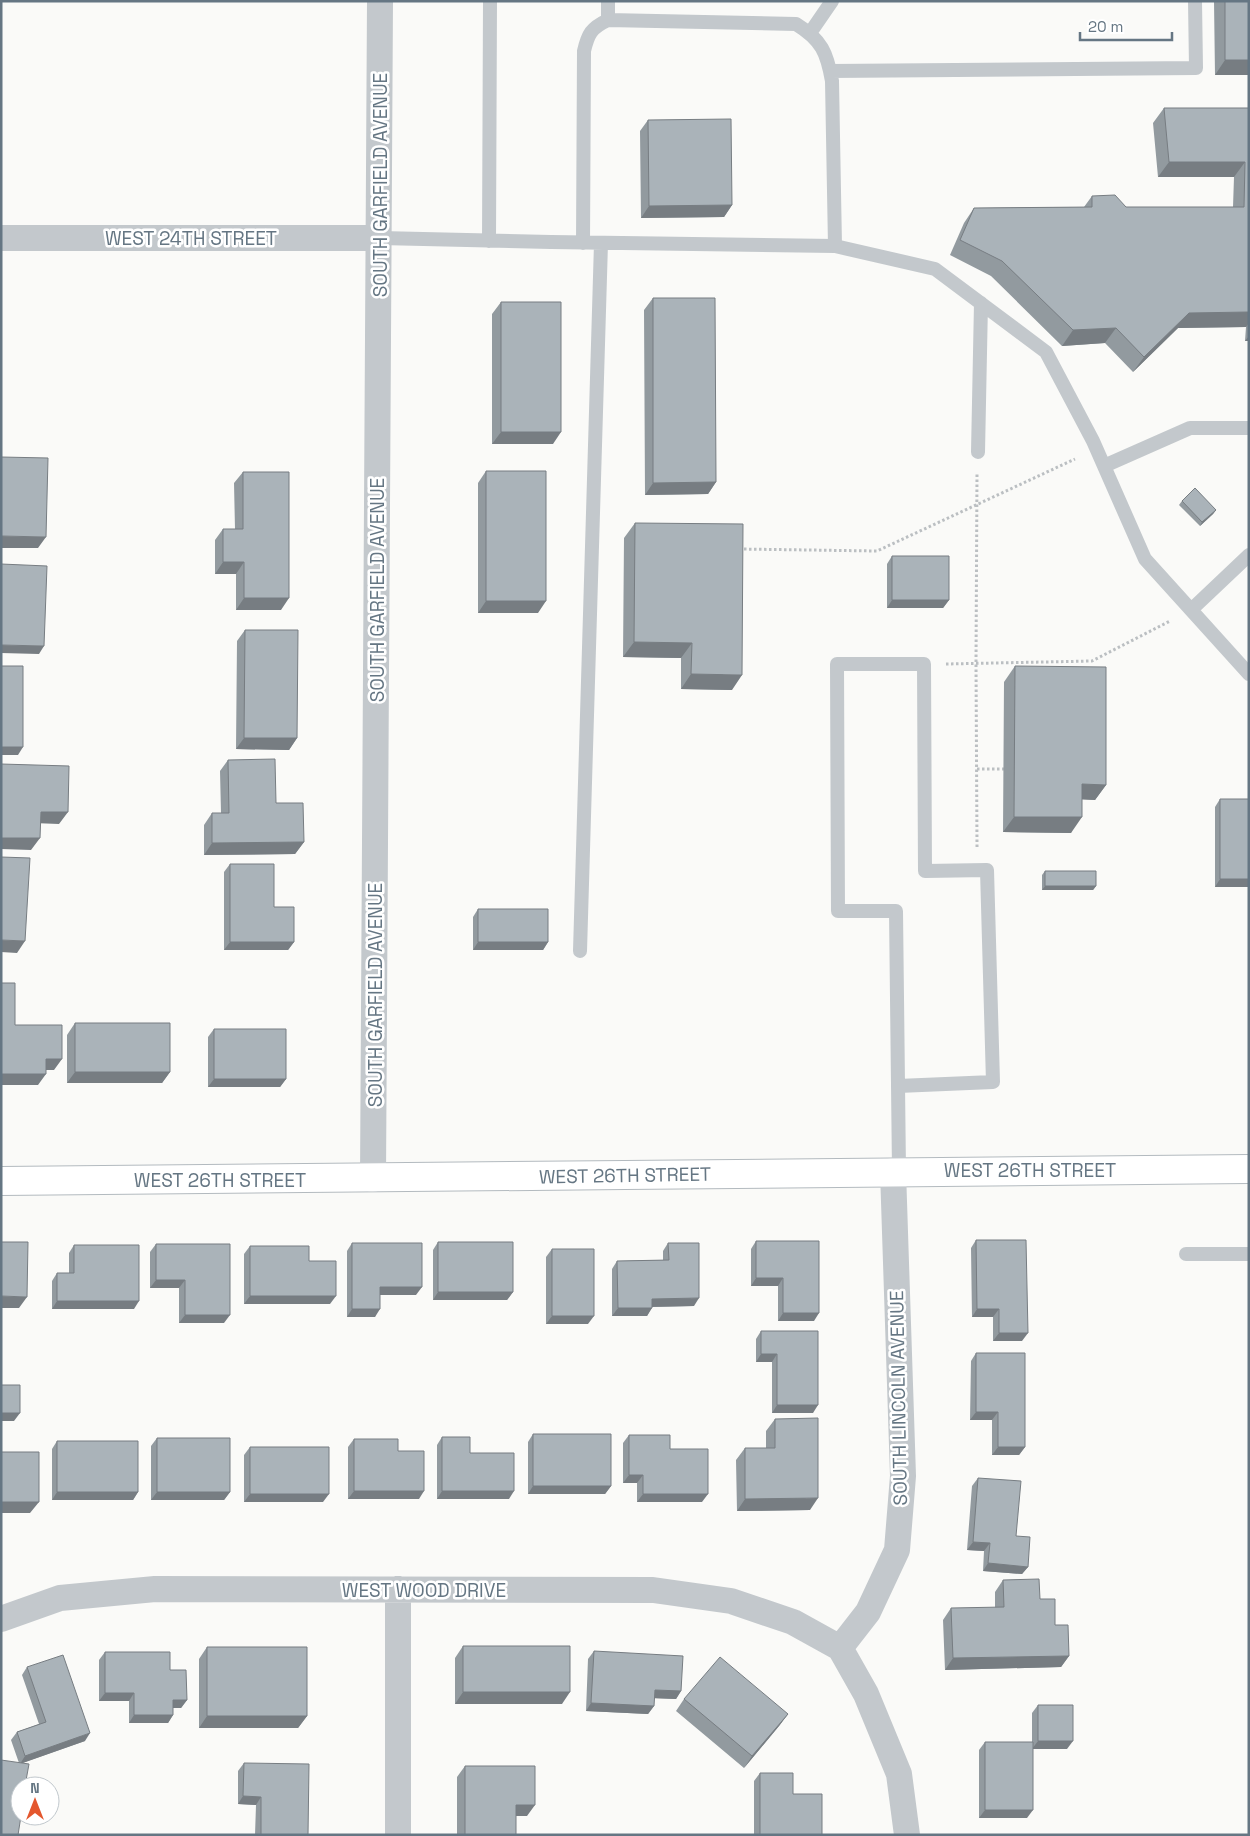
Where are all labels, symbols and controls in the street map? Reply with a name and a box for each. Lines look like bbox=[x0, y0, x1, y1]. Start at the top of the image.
scale bar bbox=[1080, 10, 1172, 42]
text: 20 m bbox=[1088, 17, 1123, 36]
street label: SOUTH GARFIELD AVENUE bbox=[368, 73, 393, 297]
street label: WEST 24TH STREET bbox=[105, 226, 277, 251]
street label: SOUTH GARFIELD AVENUE bbox=[365, 478, 390, 702]
street label: SOUTH GARFIELD AVENUE bbox=[363, 883, 388, 1107]
street label: WEST 26TH STREET bbox=[944, 1158, 1116, 1183]
street label: WEST 26TH STREET bbox=[539, 1161, 711, 1190]
street label: WEST 26TH STREET bbox=[134, 1168, 306, 1193]
street label: SOUTH LINCOLN AVENUE bbox=[884, 1290, 913, 1506]
street label: WEST WOOD DRIVE bbox=[342, 1578, 506, 1603]
north arrow bbox=[10, 1776, 60, 1826]
text: N bbox=[30, 1779, 40, 1797]

